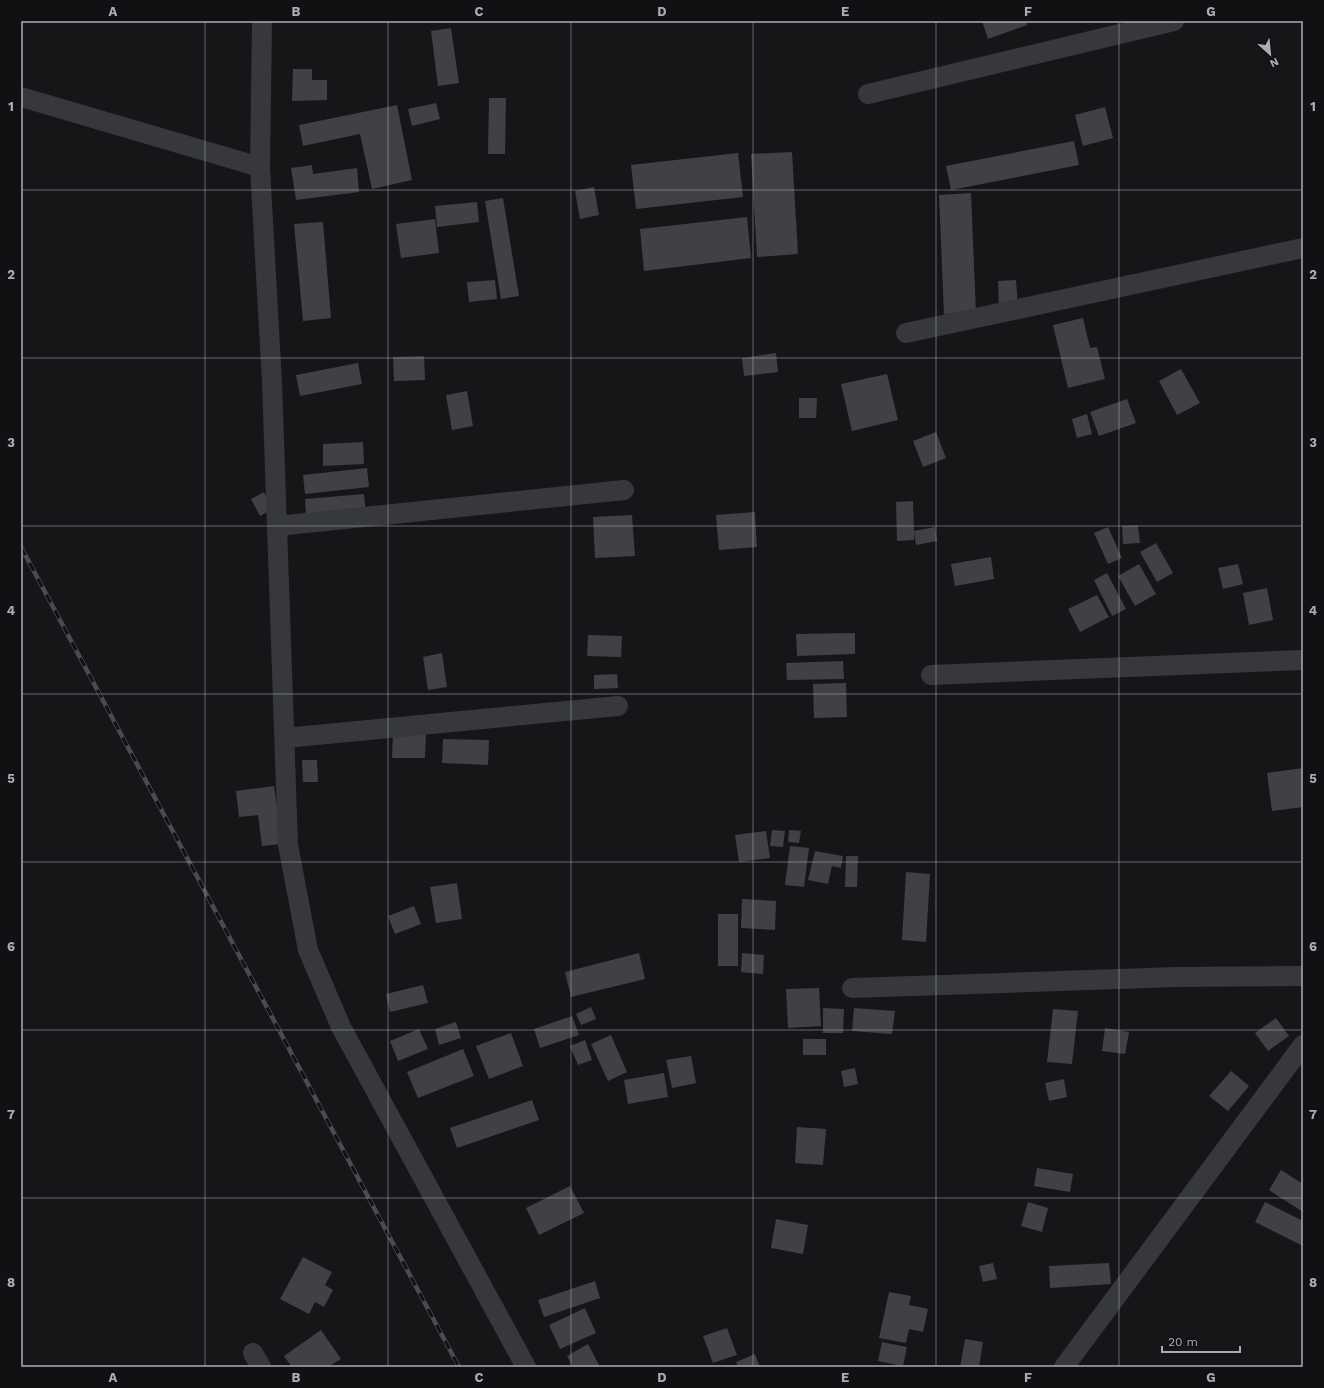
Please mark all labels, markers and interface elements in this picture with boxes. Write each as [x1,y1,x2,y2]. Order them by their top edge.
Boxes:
text: A [109,4,118,19]
text: B [292,4,301,19]
text: C [475,4,484,19]
text: D [657,4,667,19]
text: E [841,4,849,19]
text: F [1024,4,1032,19]
text: G [1206,4,1216,19]
north arrow [1250,34,1290,74]
text: N [1268,55,1281,70]
text: 1 [8,99,14,114]
text: 1 [1310,99,1316,114]
text: 2 [7,267,15,282]
text: 2 [1309,267,1317,282]
text: 3 [7,435,15,450]
text: 3 [1309,435,1317,450]
text: 4 [7,603,16,618]
text: 4 [1309,603,1318,618]
text: 5 [7,771,15,786]
text: 5 [1309,771,1317,786]
text: 6 [7,939,15,954]
text: 6 [1309,939,1317,954]
text: 7 [7,1107,15,1122]
text: 7 [1309,1107,1317,1122]
text: 8 [7,1275,15,1290]
text: 8 [1309,1275,1317,1290]
scale bar [1162,1328,1240,1354]
text: 20 m [1168,1335,1198,1349]
text: A [109,1370,118,1385]
text: B [292,1370,301,1385]
text: C [475,1370,484,1385]
text: D [657,1370,667,1385]
text: E [841,1370,849,1385]
text: F [1024,1370,1032,1385]
text: G [1206,1370,1216,1385]

